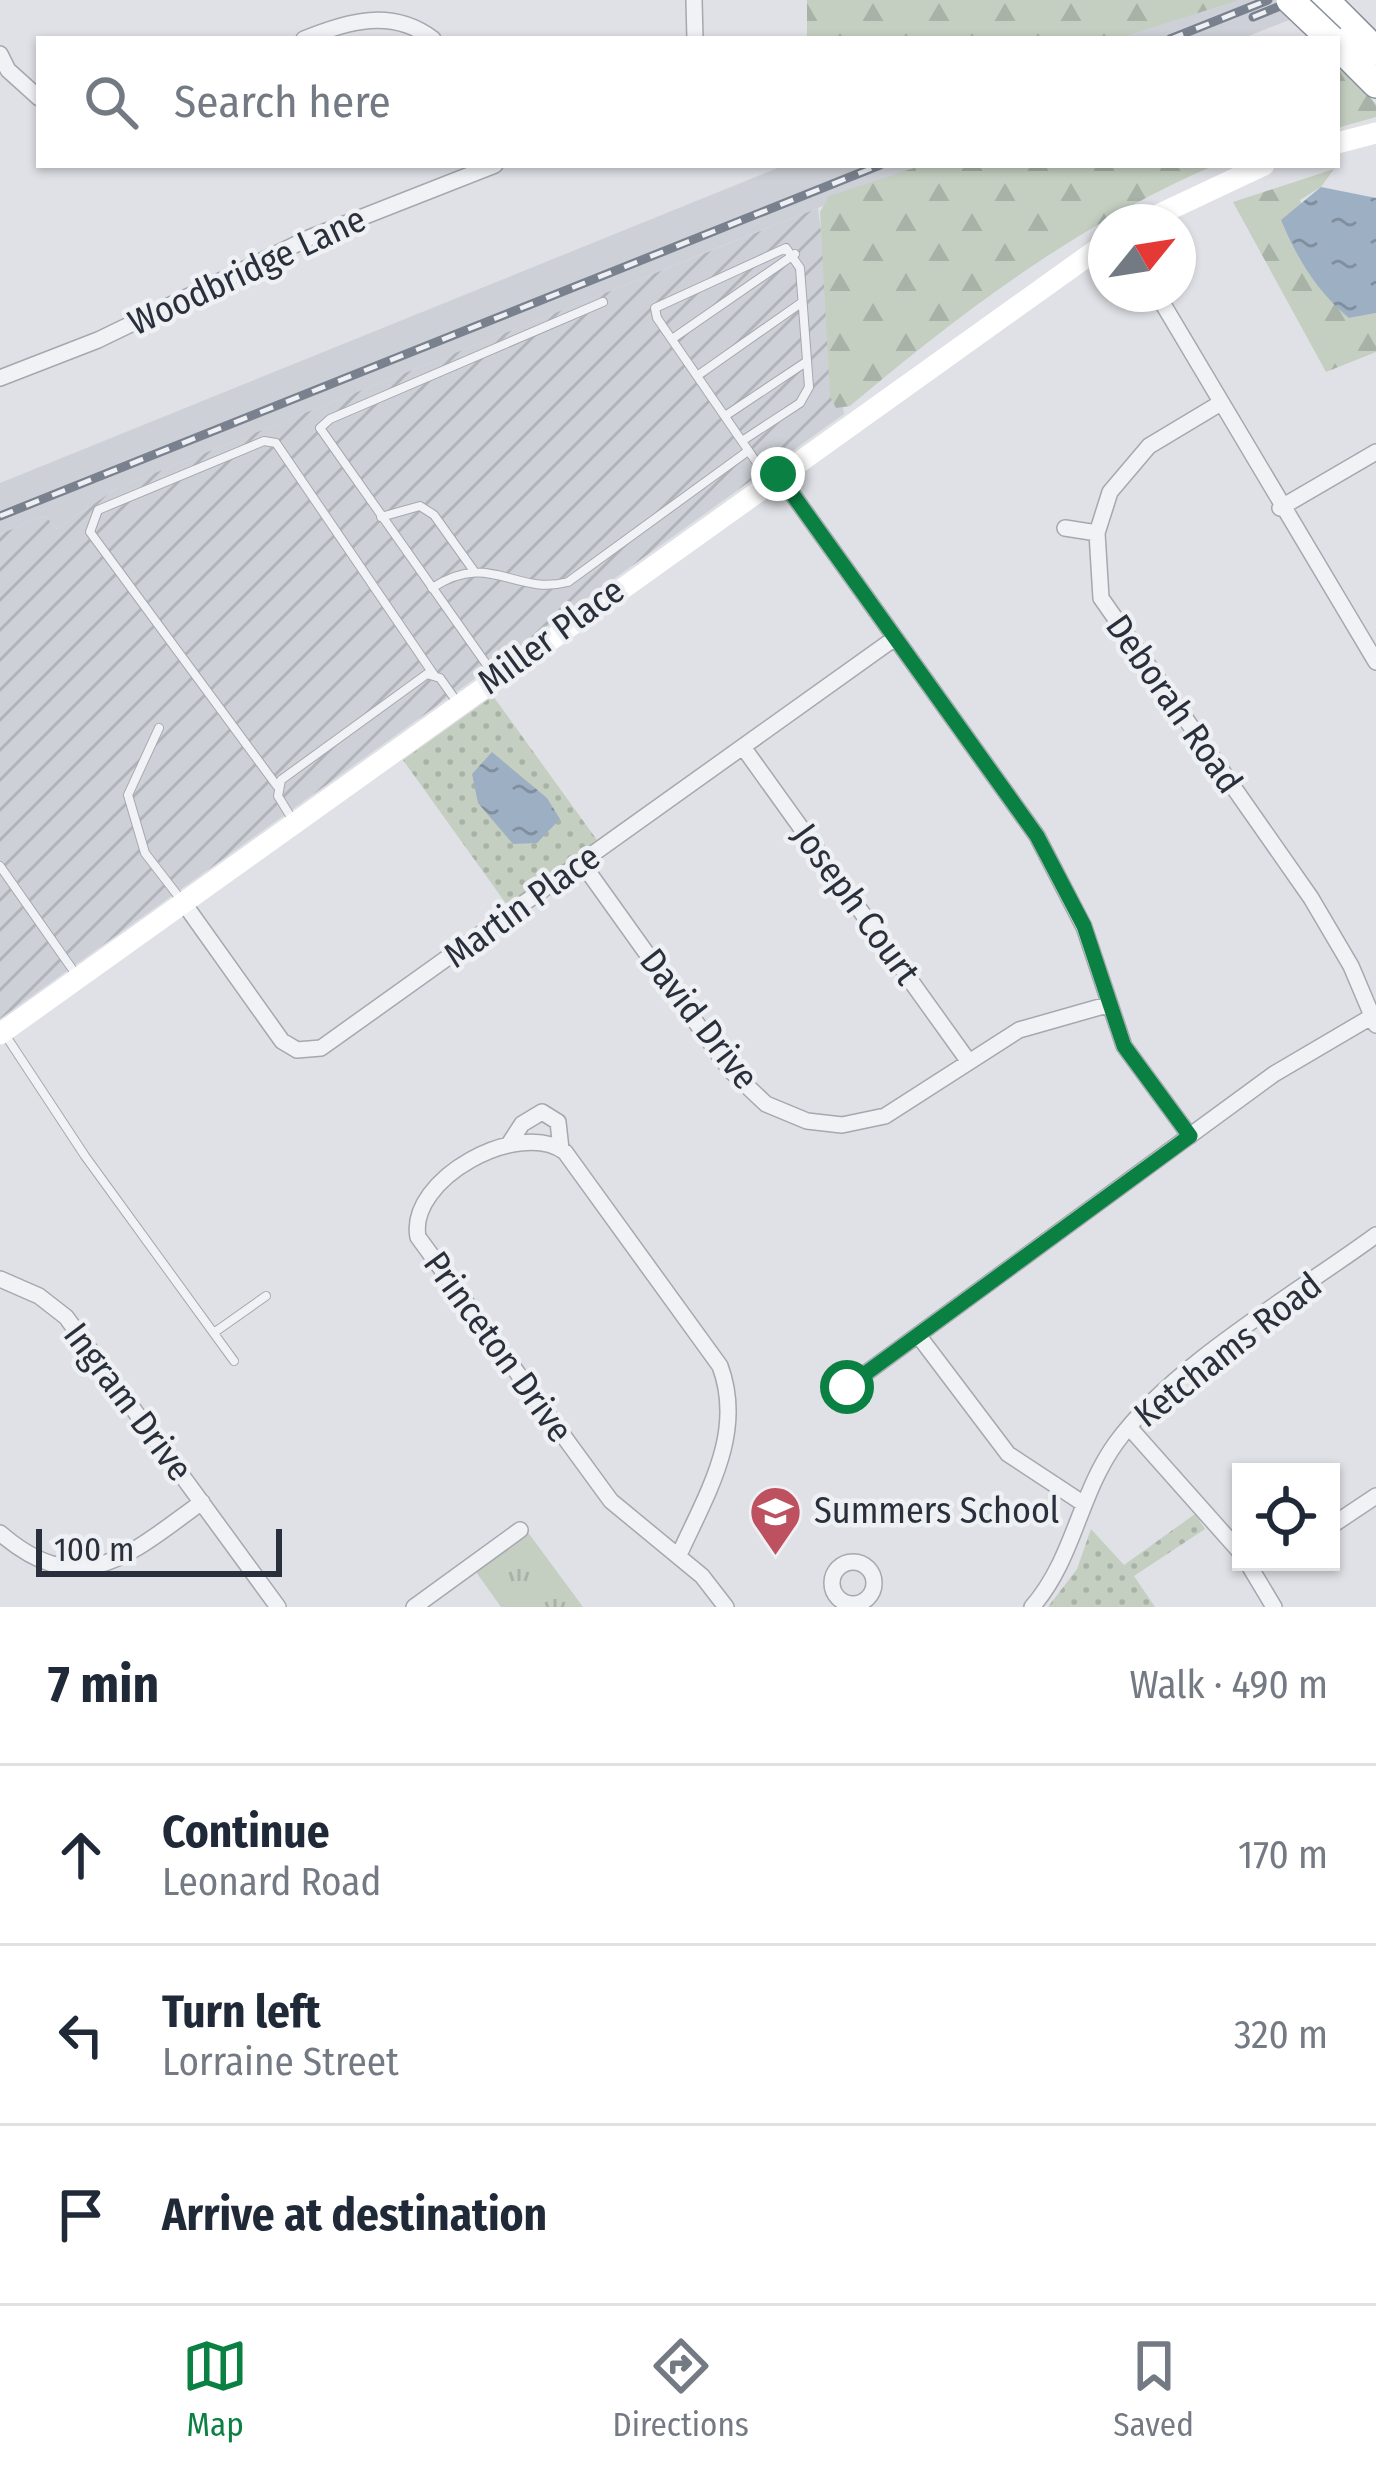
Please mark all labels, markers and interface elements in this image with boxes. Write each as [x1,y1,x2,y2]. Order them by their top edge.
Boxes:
search box [36,36,1340,168]
icon: search [78,69,144,135]
text: Search here [174,75,391,129]
street label: Woodbridge Lane [121,197,373,345]
north arrow [1088,204,1196,312]
route end [751,447,805,501]
street label: Miller Place [469,568,633,704]
street label: Deborah Road [1096,606,1252,802]
street label: Joseph Court [783,815,929,993]
street label: Martin Place [435,835,609,977]
street label: David Drive [630,940,768,1098]
street label: Princeton Drive [414,1243,582,1451]
street label: Ketchams Road [1126,1263,1330,1437]
street label: Ingram Drive [54,1314,202,1490]
route start [820,1360,874,1414]
map controls [1232,1463,1340,1571]
button: locate [1232,1463,1340,1571]
school or university icon: Summers School [747,1483,803,1557]
place label: Summers School [814,1489,1059,1533]
scale bar [36,1523,282,1576]
text: 100 m [54,1530,134,1570]
text: 7 min [48,1654,159,1716]
text: Walk · 490 m [1130,1662,1328,1708]
text: Continue [162,1805,330,1859]
icon: ahead [48,1822,114,1888]
text: 170 m [1238,1832,1328,1878]
text: Leonard Road [162,1859,381,1905]
text: Turn left [162,1985,321,2039]
icon: left [48,2002,114,2068]
text: 320 m [1234,2012,1328,2058]
text: Lorraine Street [162,2039,399,2085]
icon: arrive [48,2182,114,2248]
text: Arrive at destination [162,2188,547,2242]
tab: Map [182,2333,248,2445]
tab: Directions [612,2333,749,2445]
tab: Saved [1113,2333,1194,2445]

